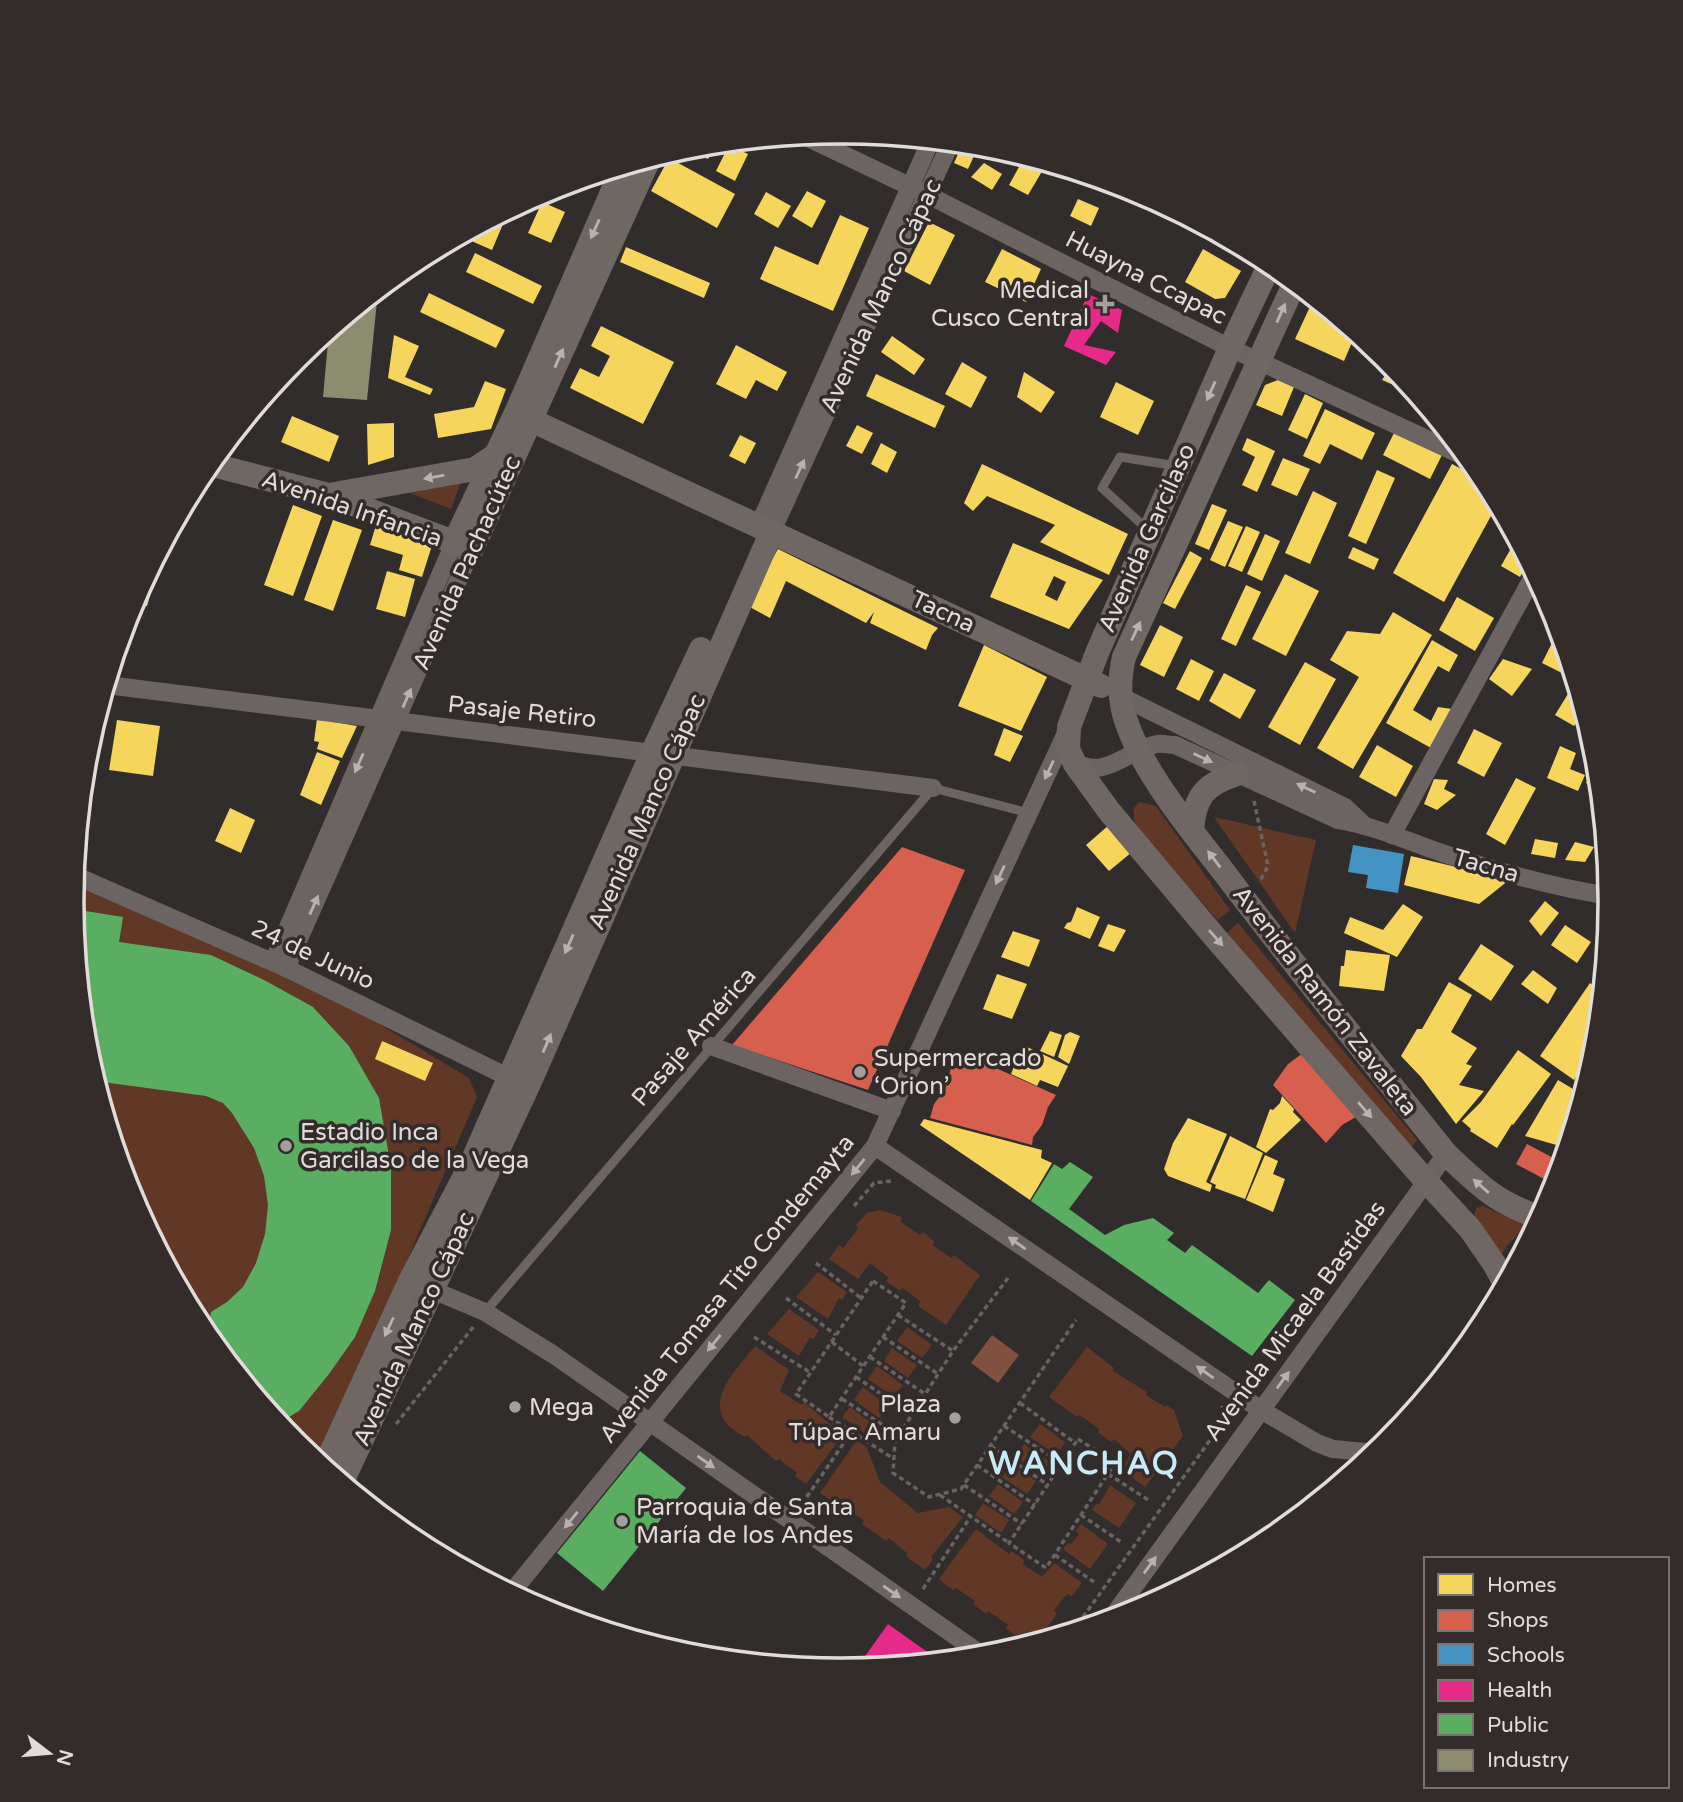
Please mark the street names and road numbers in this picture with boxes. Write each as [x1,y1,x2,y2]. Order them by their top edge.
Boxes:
street label: Avenida Manco Cápac [814,174,948,418]
street label: Huayna Ccapac [1061,225,1231,331]
street label: Avenida Garcilaso [1092,439,1202,637]
street label: Avenida Pachacútec [407,451,527,675]
street label: Avenida Infancia [258,465,446,553]
street label: Tacna [906,585,980,639]
street label: Pasaje Retiro [446,690,598,734]
street label: Avenida Manco Cápac [582,690,712,934]
street label: Tacna [1450,843,1522,889]
street label: Avenida Ramón Zavaleta [1226,880,1424,1122]
street label: 24 de Junio [247,914,379,996]
street label: Pasaje América [626,962,762,1112]
street label: Avenida Tomasa Tito Condemayta [593,1129,861,1449]
street label: Avenida Micaela Bastidas [1198,1195,1392,1447]
street label: Avenida Manco Cápac [347,1207,481,1451]

